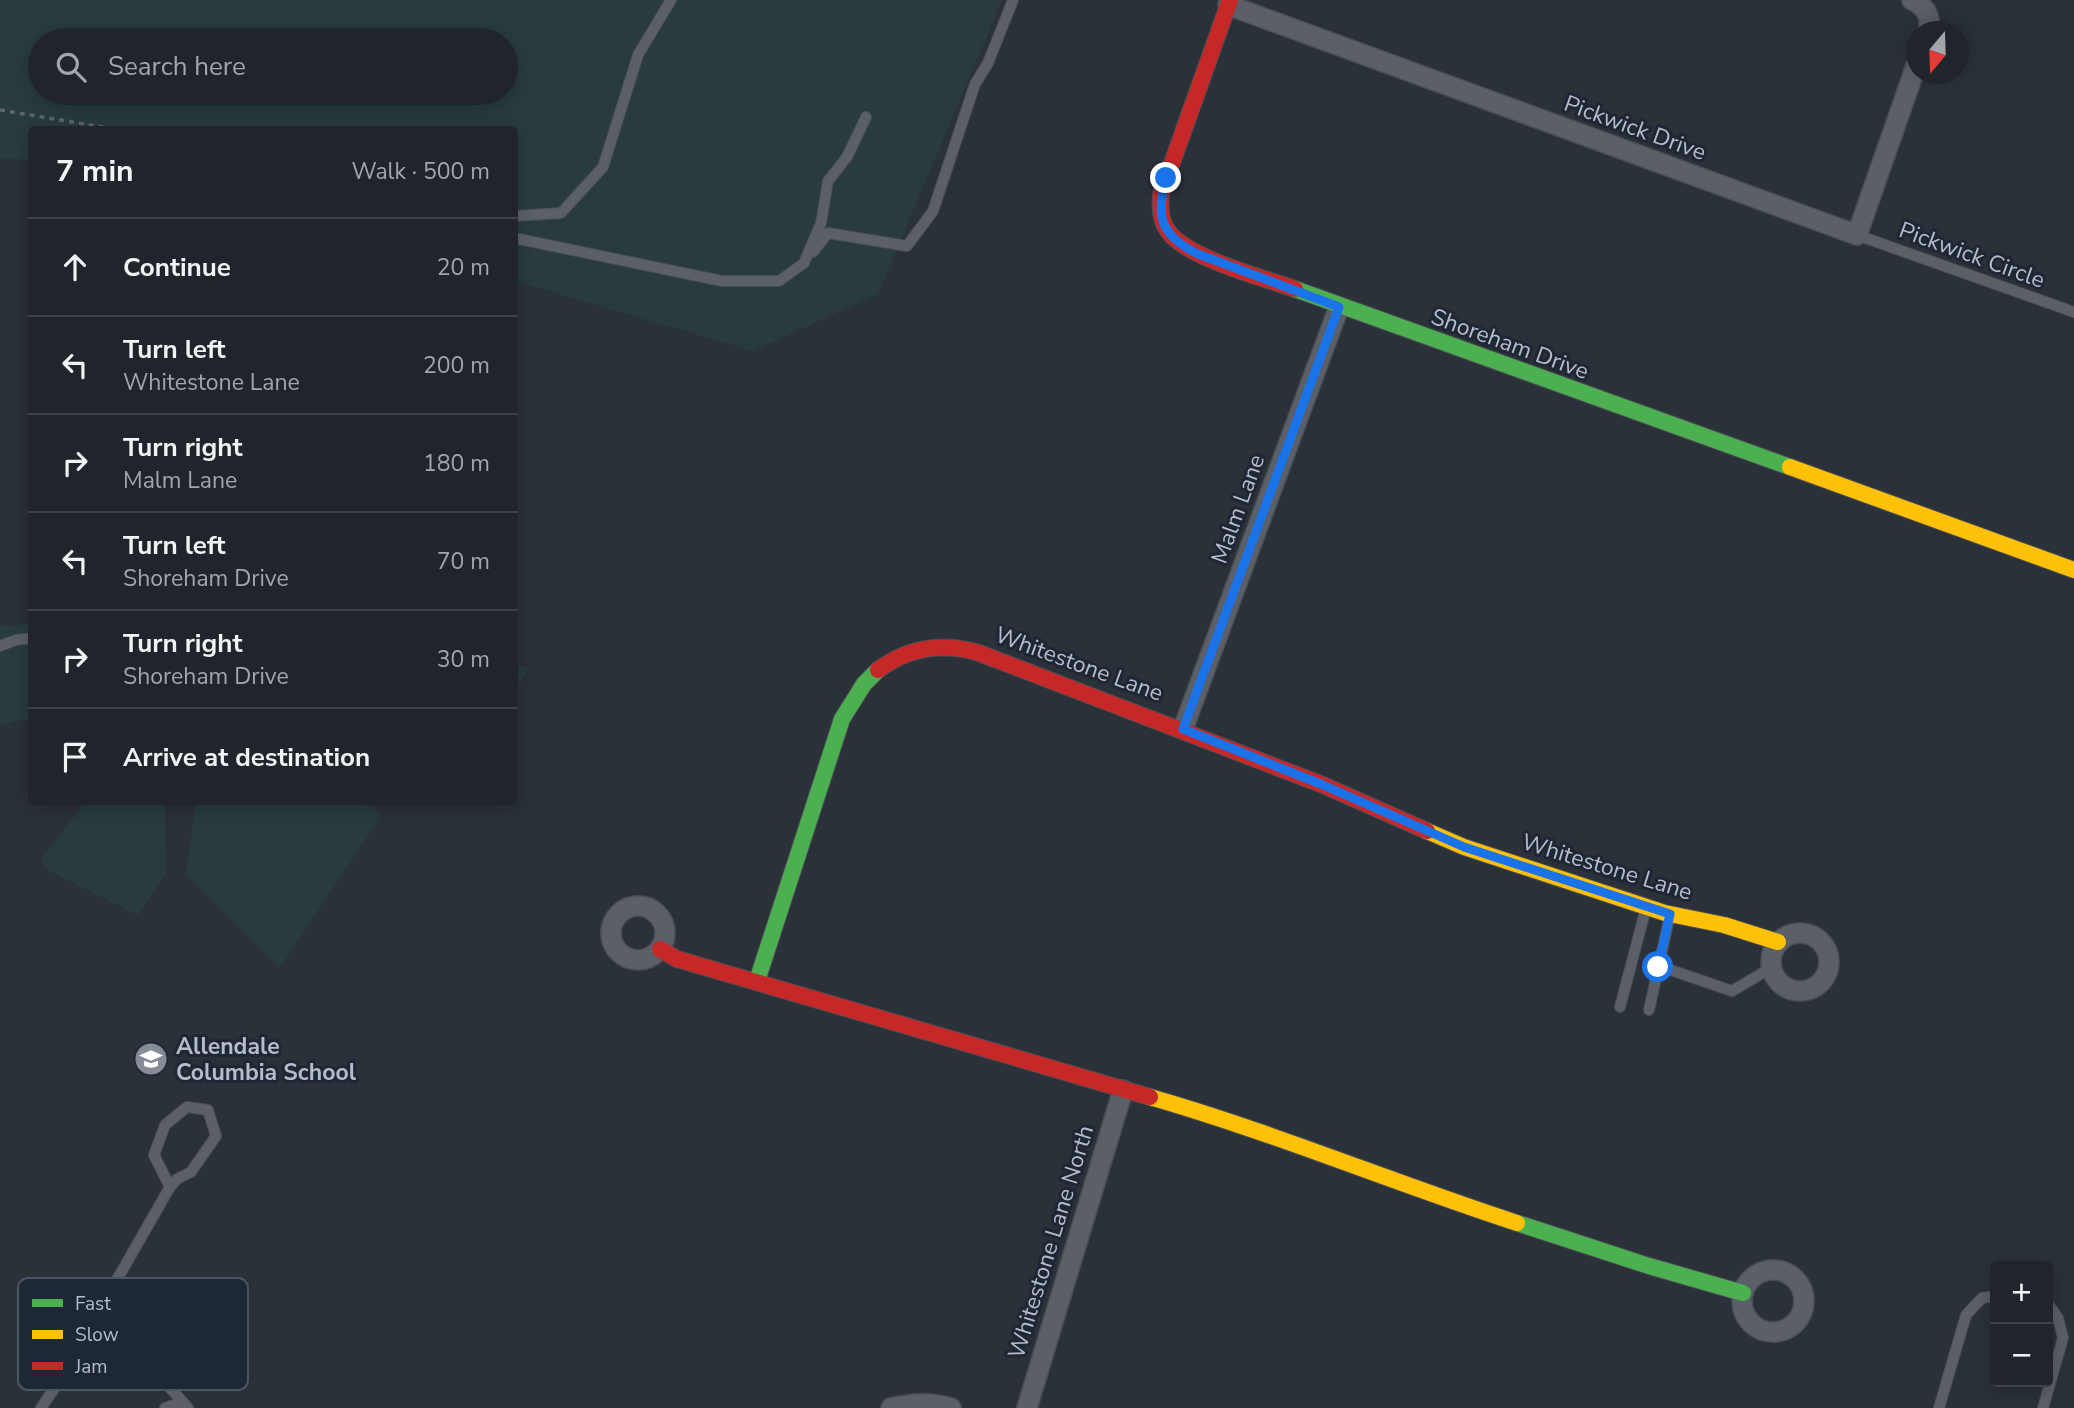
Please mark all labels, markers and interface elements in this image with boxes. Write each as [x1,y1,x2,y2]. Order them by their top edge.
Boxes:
north arrow [1906,21,1969,84]
search box [28,28,518,105]
icon: search [52,48,90,86]
text: Search here [108,49,246,84]
street label: Pickwick Drive [1560,88,1710,168]
text: 7 min [56,151,134,192]
text: Walk · 500 m [351,156,490,187]
route end [1150,162,1181,193]
street label: Pickwick Circle [1895,214,2049,296]
icon: ahead [56,248,94,286]
text: Continue [123,250,231,285]
text: 20 m [437,252,490,283]
street label: Shoreham Drive [1427,301,1593,387]
text: Turn left [123,332,226,367]
icon: left [56,346,94,384]
text: 200 m [423,350,490,381]
text: Whitestone Lane [123,367,300,398]
text: Turn right [123,430,242,465]
icon: right [56,444,94,482]
text: 180 m [423,448,490,479]
street label: Malm Lane [1204,450,1272,568]
text: Malm Lane [123,465,237,496]
text: Turn left [123,528,226,563]
icon: left [56,542,94,580]
text: 70 m [437,546,490,577]
text: Shoreham Drive [123,563,289,594]
street label: Whitestone Lane [991,619,1167,709]
text: Turn right [123,626,242,661]
icon: right [56,640,94,678]
text: 30 m [437,644,490,675]
text: Shoreham Drive [123,661,289,692]
icon: arrive [56,738,94,776]
text: Arrive at destination [123,740,370,775]
street label: Whitestone Lane [1518,826,1696,908]
route start [1642,951,1673,982]
place label: Allendale Columbia School [176,1031,357,1088]
school or university icon: Allendale Columbia School [132,1040,170,1078]
street label: Whitestone Lane North [1001,1122,1101,1362]
map controls [1990,1261,2053,1387]
button: + [1990,1261,2053,1324]
legend [18,1278,248,1390]
text: Fast [75,1291,111,1317]
text: Slow [75,1322,119,1348]
button: − [1990,1324,2053,1387]
text: Jam [74,1354,108,1380]

